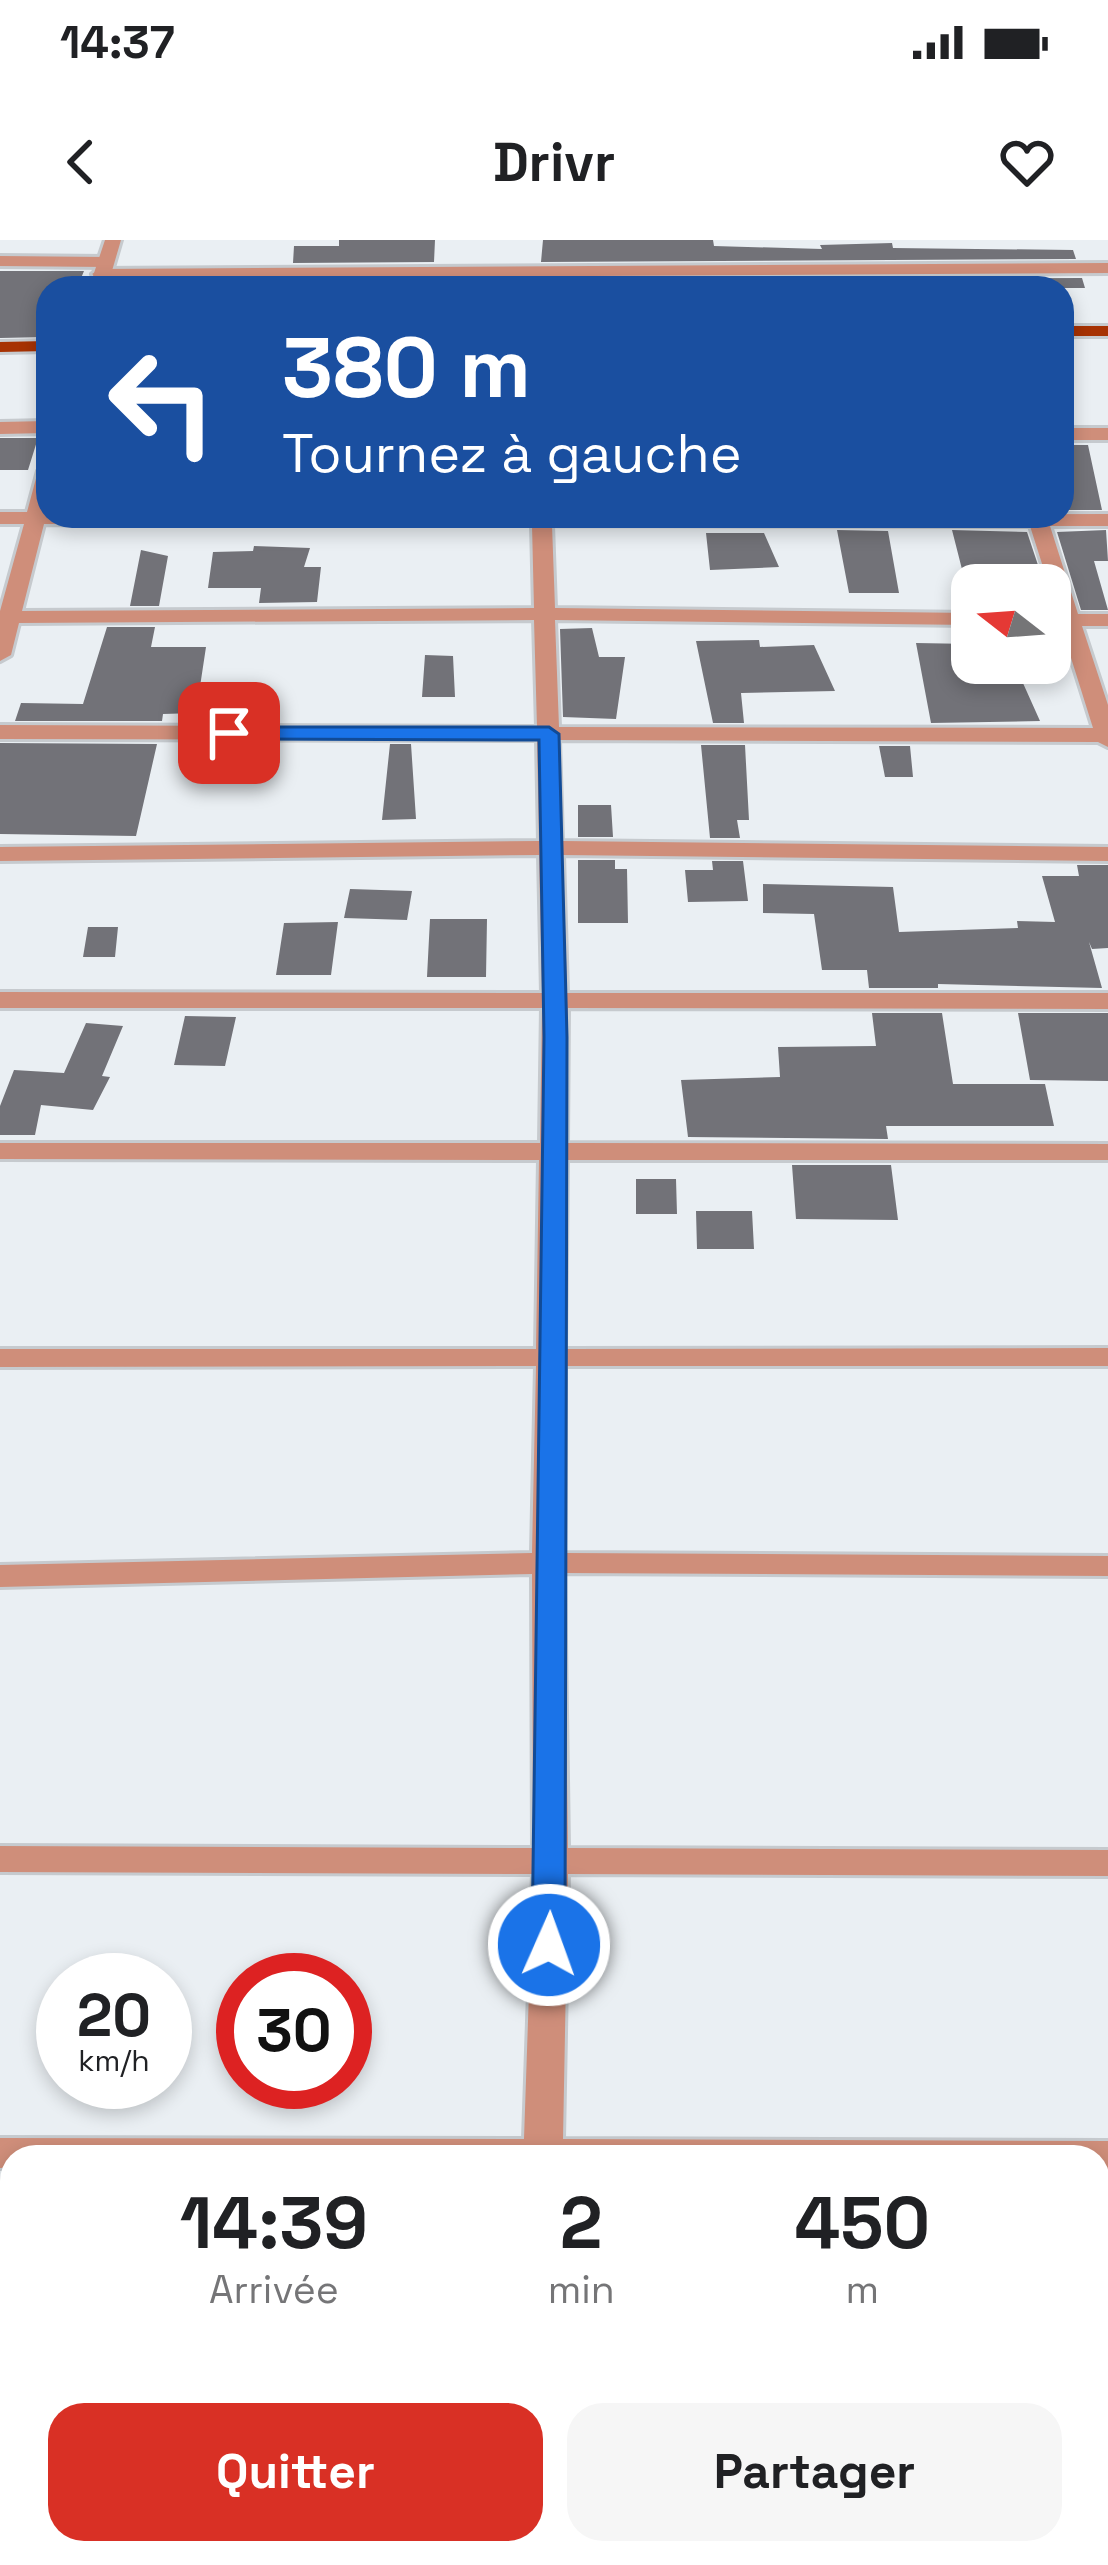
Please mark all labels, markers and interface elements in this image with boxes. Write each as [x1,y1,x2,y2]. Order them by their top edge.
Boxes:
text: 14:37 [60,14,175,71]
text: Drivr [493,128,615,197]
icon: back [48,129,114,195]
icon: heart [994,129,1060,195]
text: 380 m [282,314,531,422]
icon: left [84,324,240,480]
text: Tournez à gauche [282,419,742,488]
north arrow [951,564,1071,684]
map controls [951,564,1071,684]
pin [178,682,280,784]
icon: arrive [196,700,262,766]
position arrow [486,1882,612,2008]
speed limit sign: 30 [216,1953,372,2109]
text: 20 [77,1977,151,2054]
text: km/h [78,2041,150,2080]
text: 14:39 [180,2177,368,2269]
text: 2 [560,2177,603,2269]
text: 450 [795,2177,930,2269]
text: Arrivée [209,2265,339,2314]
text: min [548,2265,615,2314]
text: m [846,2265,879,2314]
button: Quitter [48,2403,543,2541]
button: Partager [567,2403,1062,2541]

